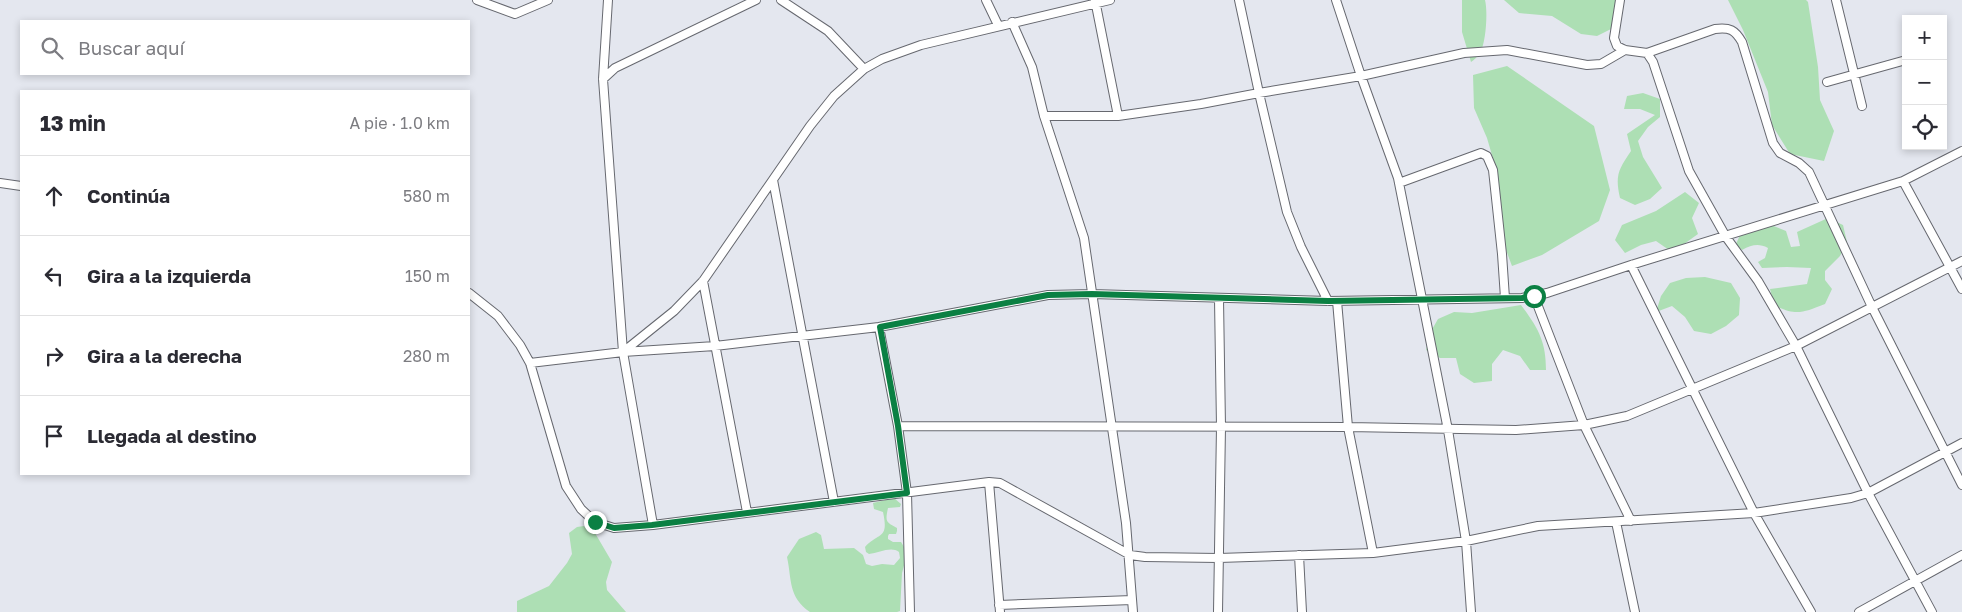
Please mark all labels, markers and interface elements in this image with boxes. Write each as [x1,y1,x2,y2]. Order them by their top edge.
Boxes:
map controls [1902,15,1947,150]
button: + [1902,15,1947,60]
search box [20,20,470,75]
icon: search [38,34,66,62]
text: Buscar aquí [78,36,185,59]
button: − [1902,60,1947,105]
button: locate [1902,105,1947,150]
text: 13 min [40,110,106,136]
text: A pie · 1.0 km [349,113,450,133]
icon: ahead [40,182,68,210]
text: Continúa [87,184,170,207]
text: 580 m [403,186,450,206]
icon: left [40,262,68,290]
text: Gira a la izquierda [87,264,251,287]
text: 150 m [405,266,450,286]
route start [1523,285,1546,308]
icon: right [40,342,68,370]
text: Gira a la derecha [87,344,242,367]
text: 280 m [403,346,450,366]
icon: arrive [40,422,68,450]
text: Llegada al destino [87,424,257,447]
route end [584,511,607,534]

